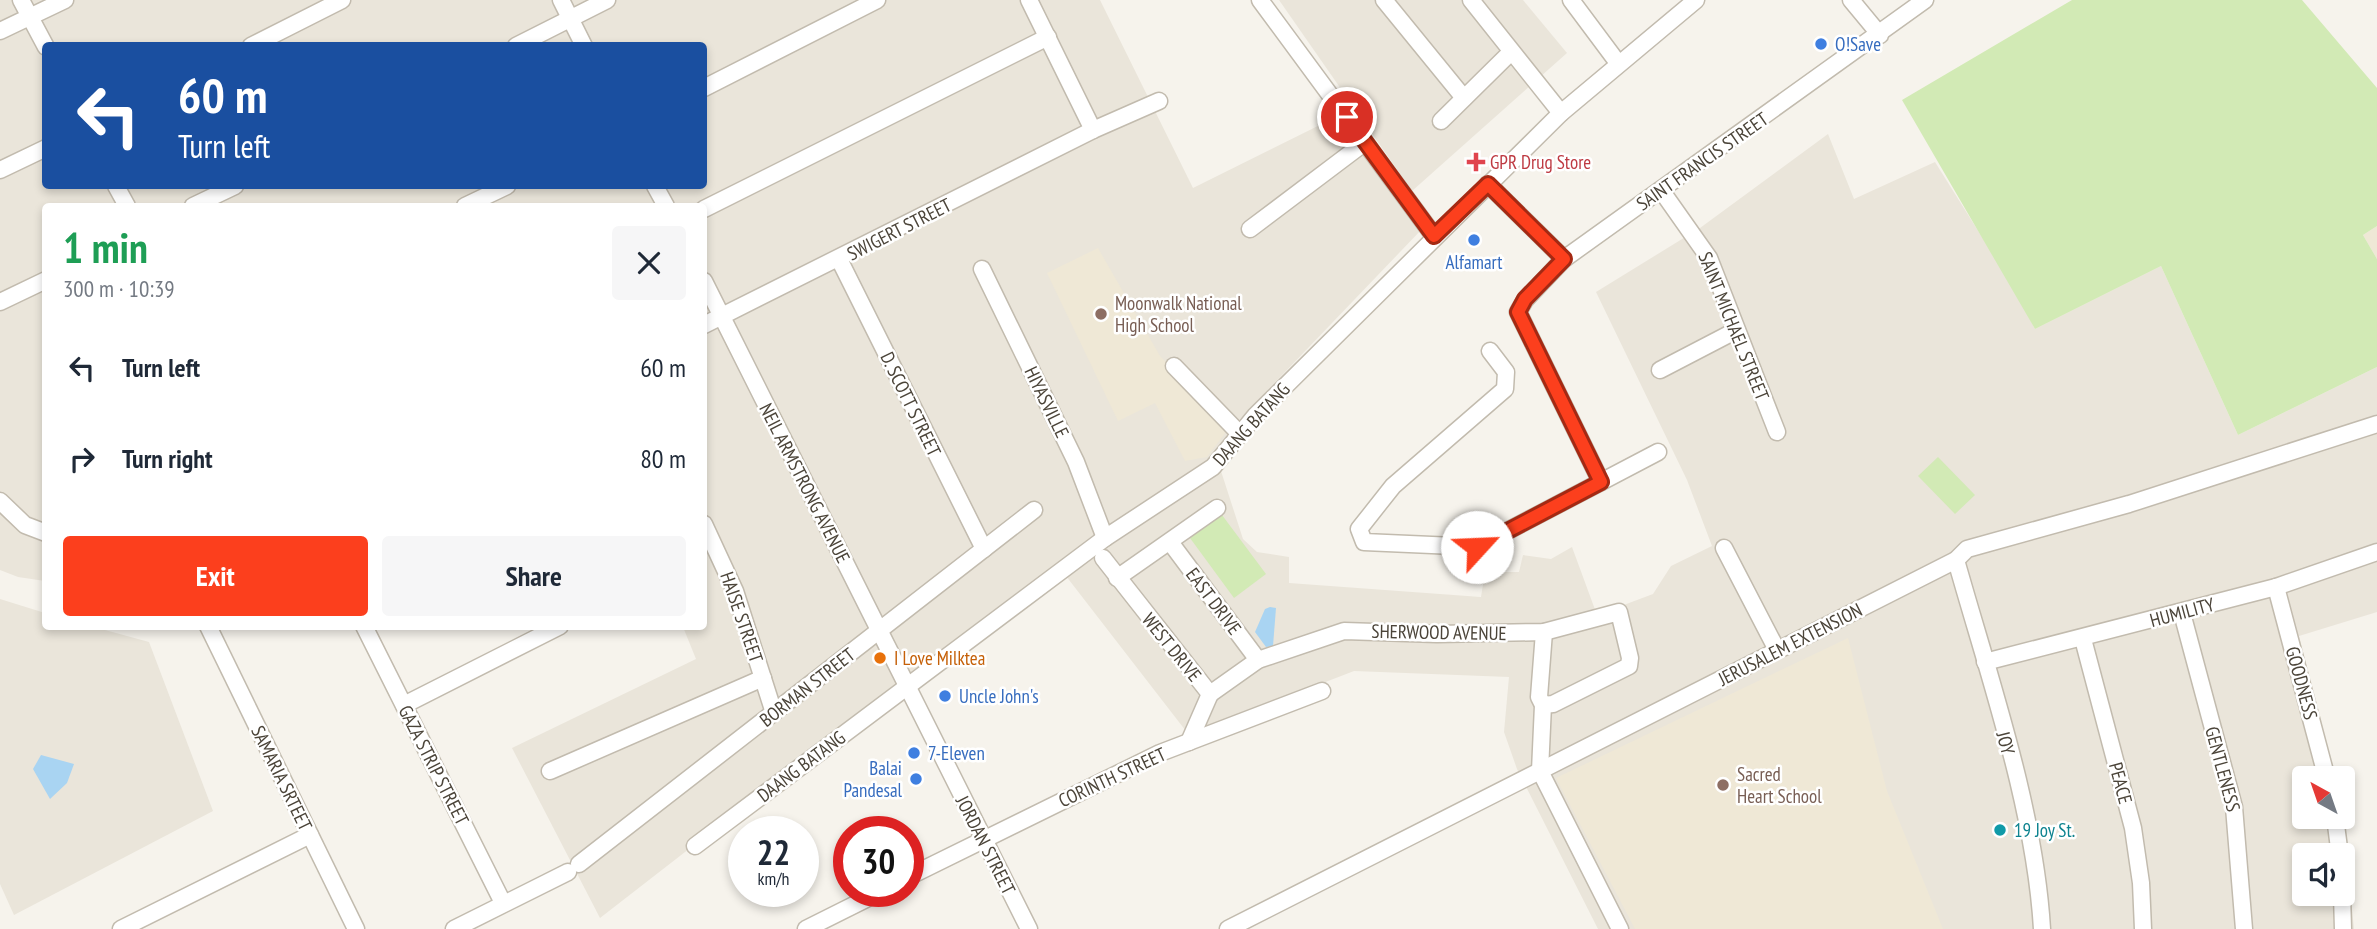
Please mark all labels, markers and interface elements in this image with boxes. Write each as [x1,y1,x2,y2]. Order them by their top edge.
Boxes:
place label: O!Save [1835,32,1881,56]
marker: O!Save [1813,36,1829,52]
text: 60 m [178,63,267,127]
icon: left [63,70,154,161]
pin [1317,87,1377,147]
icon: arrive [1328,98,1366,136]
street label: SAINT FRANCIS STREET [1632,106,1773,215]
text: Turn left [178,125,270,167]
place label: GPR Drug Store [1490,150,1591,174]
marker: GPR Drug Store [1468,154,1484,170]
street label: SWIGERT STREET [843,192,955,265]
text: 1 min [63,220,148,275]
button: close [612,226,686,300]
marker: Alfamart [1466,232,1482,248]
street label: SAINT MICHAEL STREET [1693,248,1775,404]
place label: Alfamart [1446,250,1503,274]
text: 300 m · 10:39 [63,274,175,303]
place label: Moonwalk National High School [1115,291,1242,337]
marker: Moonwalk National High School [1093,306,1109,322]
street label: D. SCOTT STREET [875,348,947,461]
icon: left [63,349,101,387]
text: Turn left [122,351,200,384]
text: 60 m [640,351,686,384]
street label: HIYASVILLE [1019,362,1075,442]
street label: DAANG BATANG [1207,377,1295,471]
street label: NEIL ARMSTRONG AVENUE [754,399,856,567]
icon: right [63,440,101,478]
text: Turn right [122,442,213,475]
text: 80 m [640,442,686,475]
position arrow [1440,510,1514,584]
button: Exit [63,536,368,616]
button: Share [382,536,686,616]
street label: EAST DRIVE [1181,563,1247,639]
street label: HAISE STREET [715,568,769,666]
street label: HUMILITY [2147,592,2217,632]
street label: JERUSALEM EXTENSION [1713,597,1866,691]
street label: WEST DRIVE [1137,608,1207,686]
street label: SHERWOOD AVENUE [1371,619,1507,645]
street label: BORMAN STREET [755,642,860,732]
street label: GOODNESS [2281,644,2323,722]
place label: I Love Milktea [894,646,985,670]
marker: I Love Milktea [872,650,888,666]
place label: Uncle John's [959,684,1039,708]
marker: Uncle John's [937,688,953,704]
street label: GAZA STRIP STREET [394,701,475,829]
street label: SAMARIA SRTEET [246,722,318,835]
street label: GENTLENESS [2200,724,2246,814]
street label: DAANG BATANG [752,725,850,807]
street label: JOY [1991,728,2021,758]
place label: 7-Eleven [928,741,985,765]
street label: CORINTH STREET [1054,741,1170,812]
marker: 7-Eleven [906,745,922,761]
place label: Balai Pandesal [843,756,903,802]
street label: PEACE [2104,760,2138,806]
place label: Sacred Heart School [1737,762,1822,808]
north arrow [2292,766,2356,830]
map controls [2292,766,2355,906]
marker: Balai Pandesal [908,771,924,787]
marker: Sacred Heart School [1715,777,1731,793]
street label: JORDAN STREET [950,791,1021,899]
speed limit sign: 30 [833,816,924,907]
place label: 19 Joy St. [2014,818,2075,842]
marker: 19 Joy St. [1992,822,2008,838]
text: 22 [757,829,790,875]
button: sound [2292,843,2355,906]
text: km/h [758,867,789,890]

